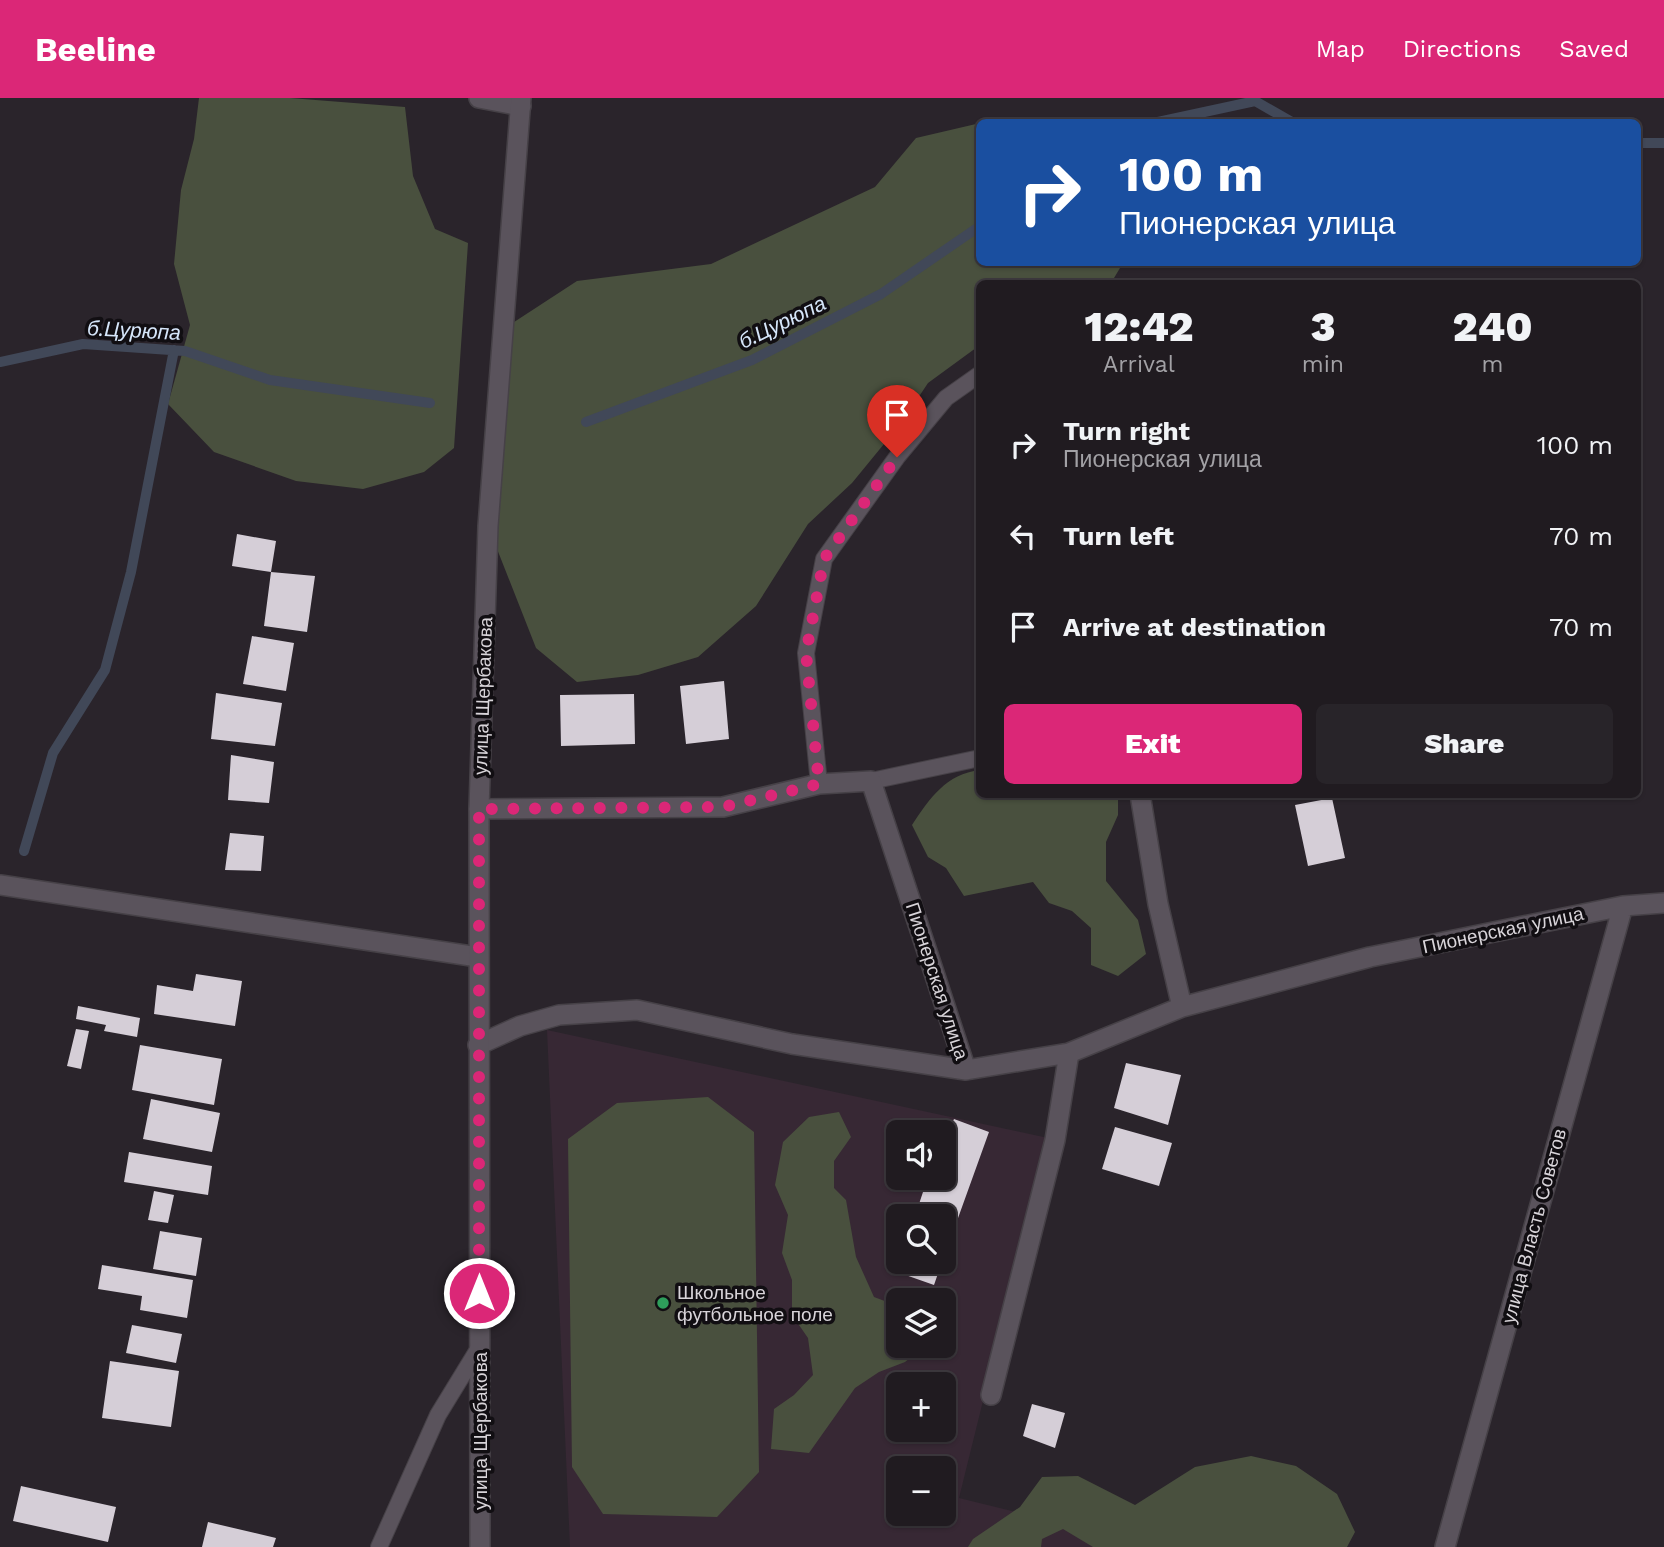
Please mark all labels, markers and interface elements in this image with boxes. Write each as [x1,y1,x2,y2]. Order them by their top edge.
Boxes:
text: Beeline [35,30,156,69]
text: Map [1316,35,1365,63]
text: Directions [1403,35,1521,63]
text: Saved [1559,35,1629,63]
text: 100 m [1119,145,1263,203]
icon: right [1004,147,1095,238]
text: Пионерская улица [1119,204,1396,242]
water label: б.Цурюпа [734,290,830,354]
text: 12:42 [1084,302,1193,351]
text: 3 [1310,302,1336,351]
text: 240 [1453,302,1533,351]
water label: б.Цурюпа [87,315,181,345]
text: Arrival [1103,351,1175,378]
text: min [1302,351,1344,378]
text: m [1482,351,1504,378]
pin [867,385,927,457]
icon: arrive [878,396,916,434]
text: Turn right [1063,416,1190,446]
icon: right [1004,426,1042,464]
text: 100 m [1537,430,1613,460]
text: Пионерская улица [1063,446,1262,473]
icon: left [1004,517,1042,555]
text: Turn left [1063,521,1174,551]
text: 70 m [1549,521,1613,551]
icon: arrive [1004,608,1042,646]
text: Arrive at destination [1063,612,1326,642]
text: 70 m [1549,612,1613,642]
street label: улица Щербакова [469,616,497,775]
button: Exit [1004,704,1302,784]
button: Share [1316,704,1613,784]
street label: Пионерская улица [901,899,973,1063]
street label: Пионерская улица [1420,902,1586,958]
map controls [886,1120,956,1526]
button: sound [886,1120,956,1190]
street label: улица Власть Советов [1497,1126,1571,1326]
button: search [886,1204,956,1274]
position arrow [442,1256,516,1330]
place label: Школьное футбольное поле [677,1281,833,1326]
button: layers [886,1288,956,1358]
marker: Школьное футбольное поле [655,1295,671,1311]
street label: улица Щербакова [469,1351,492,1510]
button: + [886,1372,956,1442]
button: − [886,1456,956,1526]

